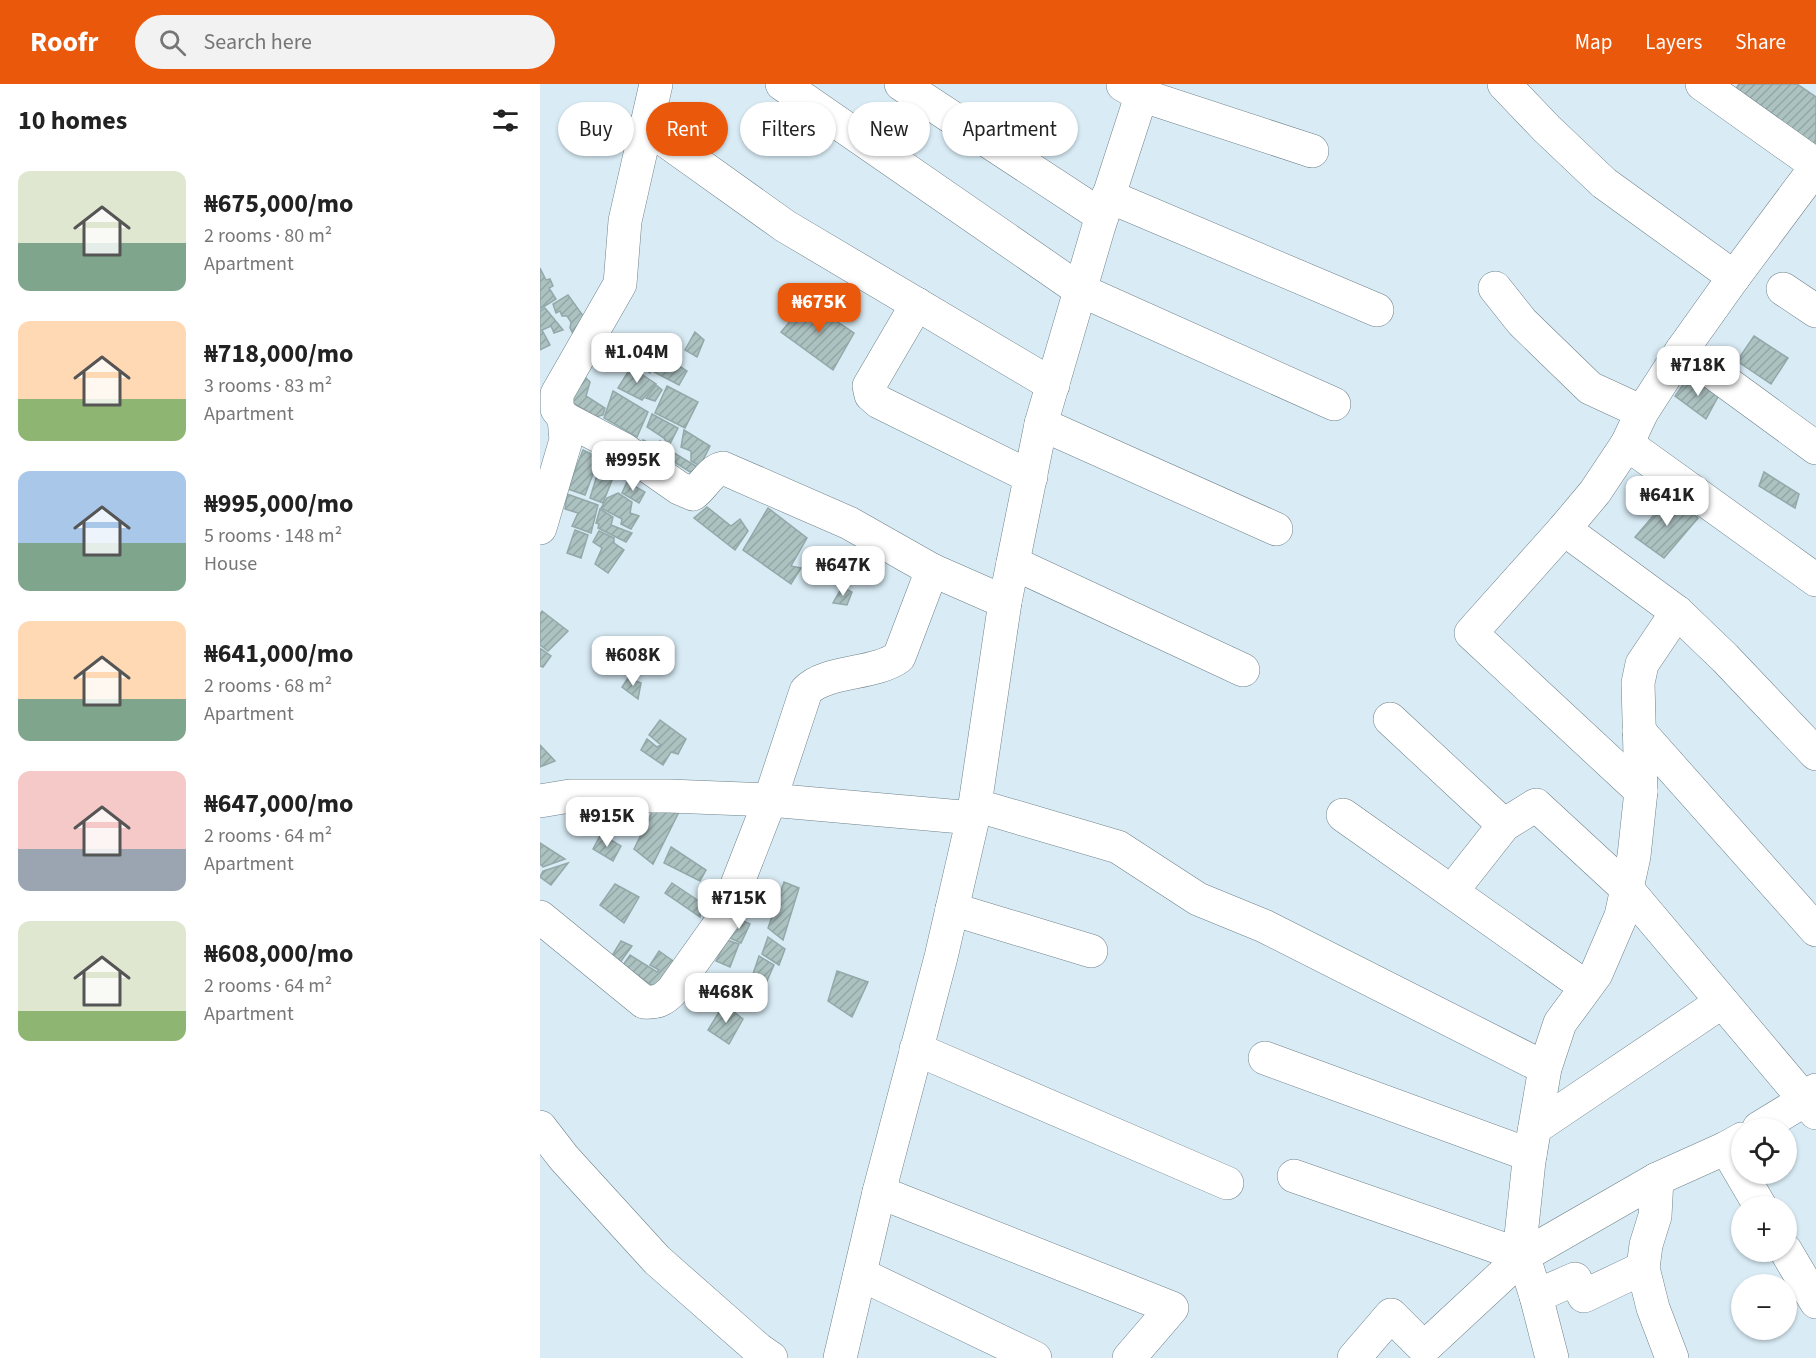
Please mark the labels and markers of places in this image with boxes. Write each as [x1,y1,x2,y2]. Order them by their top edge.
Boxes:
pin: ₦675K [777,283,861,334]
pin: ₦1.04M [588,333,686,384]
pin: ₦718K [1656,346,1740,397]
pin: ₦995K [591,441,675,492]
pin: ₦641K [1625,476,1709,527]
pin: ₦647K [801,546,885,597]
pin: ₦608K [591,636,675,687]
pin: ₦915K [565,797,649,848]
pin: ₦715K [697,879,781,930]
pin: ₦468K [684,973,768,1024]

